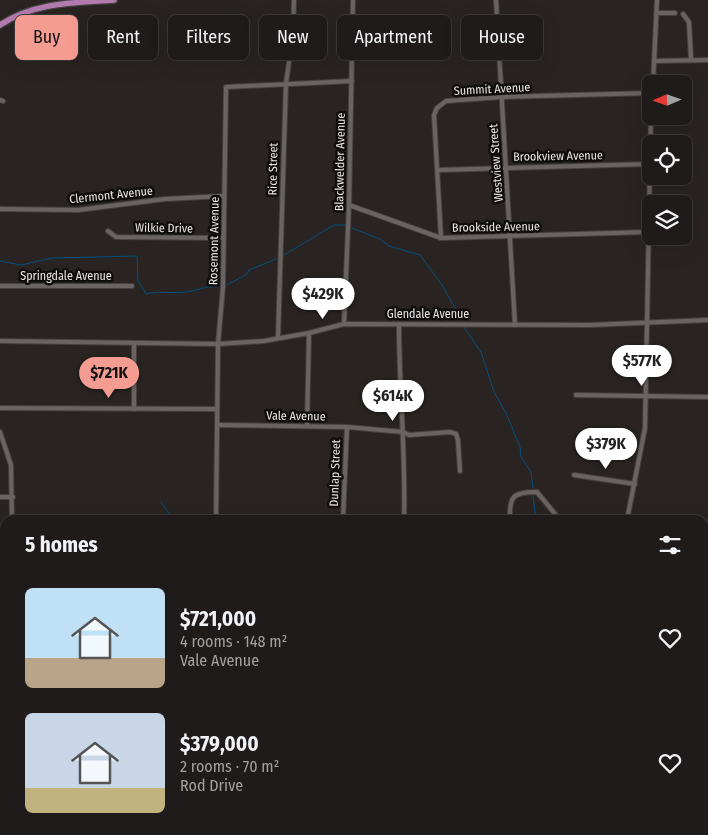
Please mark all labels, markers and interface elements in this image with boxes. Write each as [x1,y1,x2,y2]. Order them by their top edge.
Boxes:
chip: Buy [15,15,78,60]
chip: Rent [88,15,158,60]
chip: Filters [168,15,249,60]
chip: New [259,15,327,60]
chip: Apartment [337,15,451,60]
chip: House [461,15,543,60]
north arrow [642,75,692,125]
map controls [642,75,692,245]
street label: Summit Avenue [453,80,531,98]
street label: Blackwelder Avenue [332,113,348,211]
street label: Westview Street [486,123,506,203]
button: locate [642,135,692,185]
street label: Rice Street [266,142,280,195]
street label: Brookview Avenue [513,148,603,164]
street label: Clermont Avenue [69,184,154,206]
button: layers [642,195,692,245]
street label: Rosemont Avenue [206,197,222,285]
street label: Brookside Avenue [452,219,540,235]
street label: Wilkie Drive [135,220,193,236]
street label: Springdale Avenue [20,269,112,283]
pin: $429K [288,278,358,320]
text: $429K [303,284,343,303]
street label: Glendale Avenue [387,307,469,321]
pin: $577K [607,344,677,387]
text: $577K [623,351,661,370]
pin: $721K [74,356,144,399]
text: $721K [90,363,128,382]
pin: $614K [358,380,428,422]
text: $614K [373,386,413,405]
street label: Vale Avenue [266,408,326,424]
pin: $379K [571,428,641,470]
text: $379K [586,434,626,453]
street label: Dunlap Street [327,439,343,507]
icon: filters [656,531,684,559]
text: 5 homes [25,532,98,558]
text: $721,000 [180,606,256,632]
icon: home [65,608,125,668]
icon: heart [656,624,684,652]
text: 4 rooms · 148 m² [180,632,287,651]
text: Vale Avenue [180,651,259,670]
text: $379,000 [180,731,259,757]
icon: home [65,733,125,793]
icon: heart [656,749,684,777]
text: 2 rooms · 70 m² [180,757,279,776]
text: Rod Drive [180,776,243,795]

